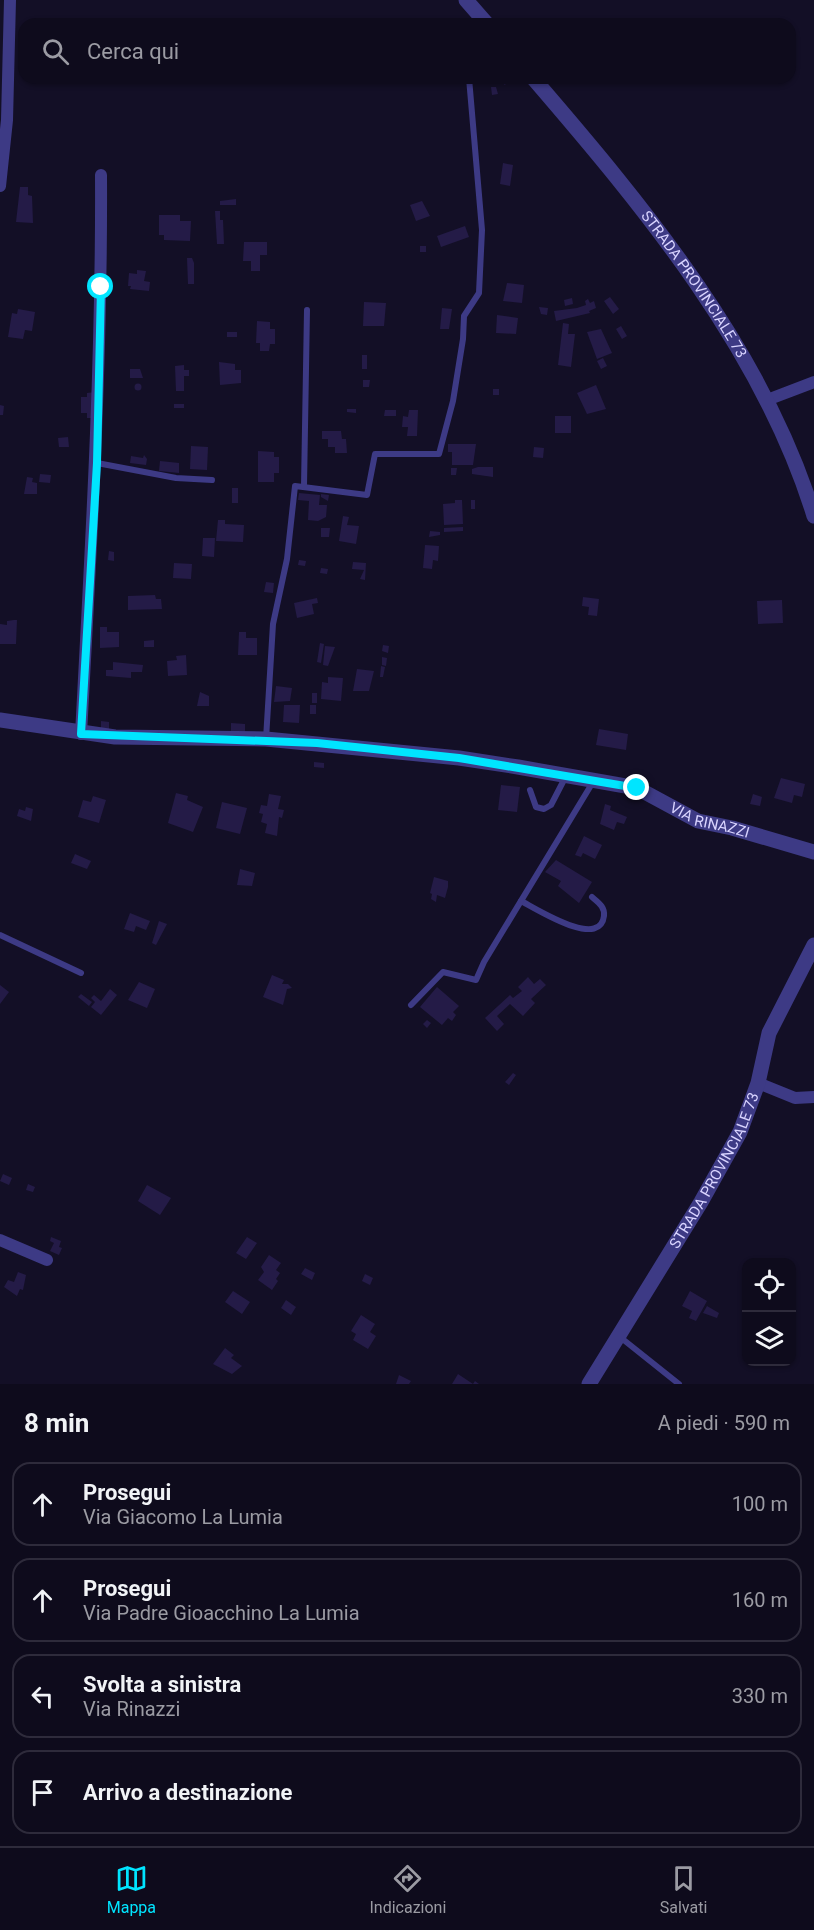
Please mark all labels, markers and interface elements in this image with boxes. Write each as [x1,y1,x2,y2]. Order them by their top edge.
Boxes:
search box [18,18,796,84]
icon: search [39,35,72,68]
text: Cerca qui [87,39,179,64]
street label: STRADA PROVINCIALE 73 [637,207,751,361]
route start [87,273,113,299]
route end [623,774,649,800]
street label: VIA RINAZZI [667,798,752,842]
street label: STRADA PROVINCIALE 73 [666,1090,763,1252]
map controls [742,1258,796,1366]
button: locate [742,1258,796,1312]
button: layers [742,1312,796,1366]
text: 8 min [24,1408,89,1438]
text: A piedi · 590 m [658,1411,790,1435]
text: Prosegui [83,1480,171,1505]
icon: ahead [26,1488,59,1521]
text: 100 m [732,1492,788,1516]
text: Via Giacomo La Lumia [83,1505,283,1529]
text: Prosegui [83,1576,171,1601]
icon: ahead [26,1584,59,1617]
text: 160 m [732,1588,788,1612]
text: Via Padre Gioacchino La Lumia [83,1601,360,1625]
text: Svolta a sinistra [83,1672,241,1697]
icon: left [26,1680,59,1713]
text: 330 m [732,1684,788,1708]
text: Via Rinazzi [83,1697,180,1721]
icon: arrive [26,1776,59,1809]
text: Arrivo a destinazione [83,1780,292,1805]
tab: Mappa [107,1862,156,1917]
tab: Indicazioni [369,1862,446,1917]
tab: Salvati [660,1862,707,1917]

